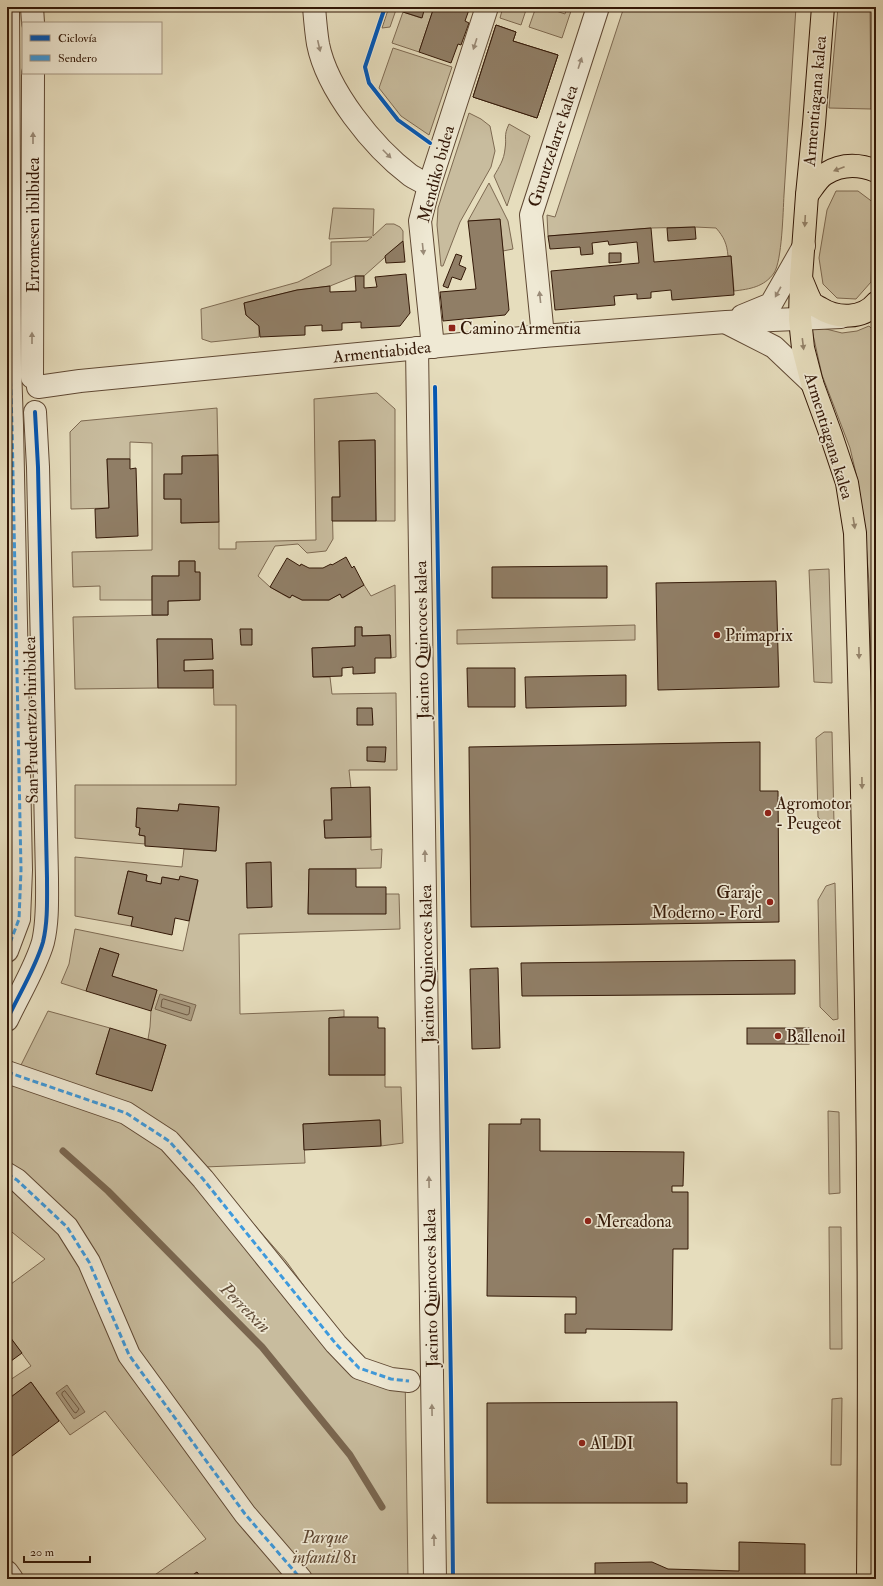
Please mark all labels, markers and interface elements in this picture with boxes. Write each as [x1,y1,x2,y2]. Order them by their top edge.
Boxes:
legend [22,22,162,74]
text: Ciclovía [58,31,98,46]
street label: Armentiagana kalea [799,34,831,168]
one-way arrow [472,38,478,50]
one-way arrow [316,40,322,52]
text: Sendero [58,51,97,66]
one-way arrow [577,57,583,69]
street label: Gurutzelarre kalea [523,81,583,210]
street label: Mendiko bidea [413,122,459,225]
one-way arrow [30,131,36,144]
one-way arrow [382,149,392,159]
street label: Erromesen ibilbidea [23,156,44,293]
one-way arrow [832,166,844,172]
one-way arrow [802,215,809,227]
one-way arrow [420,243,426,255]
one-way arrow [775,286,781,298]
one-way arrow [536,291,543,303]
place label: Camino Armentia [460,318,582,339]
marker: Camino Armentia [447,323,457,333]
one-way arrow [29,331,35,344]
street label: Armentiabidea [331,336,433,368]
one-way arrow [800,338,806,351]
street label: Armentiagana kalea [799,369,859,503]
one-way arrow [851,517,857,529]
street label: Jacinto Quincoces kalea [410,559,435,721]
place label: Primaprix [725,625,793,647]
marker: Primaprix [712,630,722,640]
street label: San Prudentzio hiribidea [19,635,43,804]
one-way arrow [856,647,862,660]
one-way arrow [859,777,865,790]
place label: Agromotor - Peugeot [775,793,852,834]
marker: Agromotor - Peugeot [763,808,773,818]
one-way arrow [422,849,428,862]
place label: Garaje Moderno - Ford [652,882,763,923]
street label: Jacinto Quincoces kalea [415,883,440,1045]
marker: Garaje Moderno - Ford [765,897,775,907]
place label: Ballenoil [786,1026,846,1047]
marker: Ballenoil [773,1031,783,1041]
one-way arrow [426,1176,433,1188]
street label: Jacinto Quincoces kalea [419,1207,444,1369]
place label: Mercadona [596,1211,673,1232]
marker: Mercadona [583,1216,593,1226]
water label: Perretxin [214,1277,275,1338]
one-way arrow [429,1404,436,1416]
place label: ALDI [589,1433,634,1454]
marker: ALDI [577,1438,587,1448]
park label: Parque infantil 81 [293,1527,357,1568]
one-way arrow [431,1533,437,1546]
scale bar [24,1538,90,1564]
text: 20 m [30,1545,55,1560]

